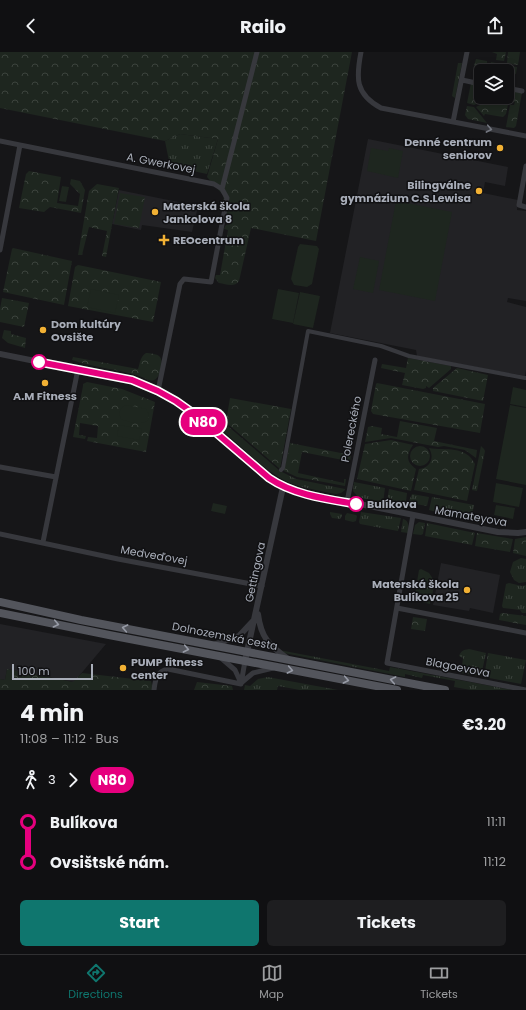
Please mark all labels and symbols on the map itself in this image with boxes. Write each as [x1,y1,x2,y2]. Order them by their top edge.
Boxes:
one-way arrow [486,124,492,133]
place label: Denné centrum seniorov [404,134,492,163]
marker: Denné centrum seniorov [495,143,505,153]
street label: A. Gwerkovej [125,149,197,178]
place label: Bilingválne gymnázium C.S.Lewisa [340,177,471,206]
marker: Bilingválne gymnázium C.S.Lewisa [474,186,484,196]
place label: Materská škola Jankolova 8 [163,198,250,227]
marker: Materská škola Jankolova 8 [150,207,160,217]
place label: REOcentrum [173,232,244,248]
marker: REOcentrum [158,234,170,246]
place label: Dom kultúry Ovsište [51,316,121,345]
marker: Dom kultúry Ovsište [38,325,48,335]
unlabelled marker [31,354,47,370]
marker: A.M Fitness [40,378,50,388]
place label: A.M Fitness [13,388,77,404]
street label: Polereckého [337,395,365,463]
line badge: N80 [180,409,226,435]
marker: Bulíkova [348,496,364,512]
place label: Bulíkova [367,496,417,512]
street label: Mamateyova [433,502,509,530]
street label: Gettingova [241,540,269,604]
street label: Medveďovej [119,541,189,569]
place label: Materská škola Bulíkova 25 [372,576,459,605]
marker: Materská škola Bulíkova 25 [462,585,472,595]
street label: Dolnozemská cesta [171,618,279,654]
one-way arrow [53,620,59,628]
one-way arrow [121,624,128,633]
one-way arrow [183,645,189,653]
street label: Blagoevova [425,653,491,681]
place label: PUMP fitness center [131,654,203,683]
scale bar [12,662,93,681]
marker: PUMP fitness center [118,663,128,673]
one-way arrow [287,665,293,673]
one-way arrow [343,676,349,684]
one-way arrow [390,676,396,685]

